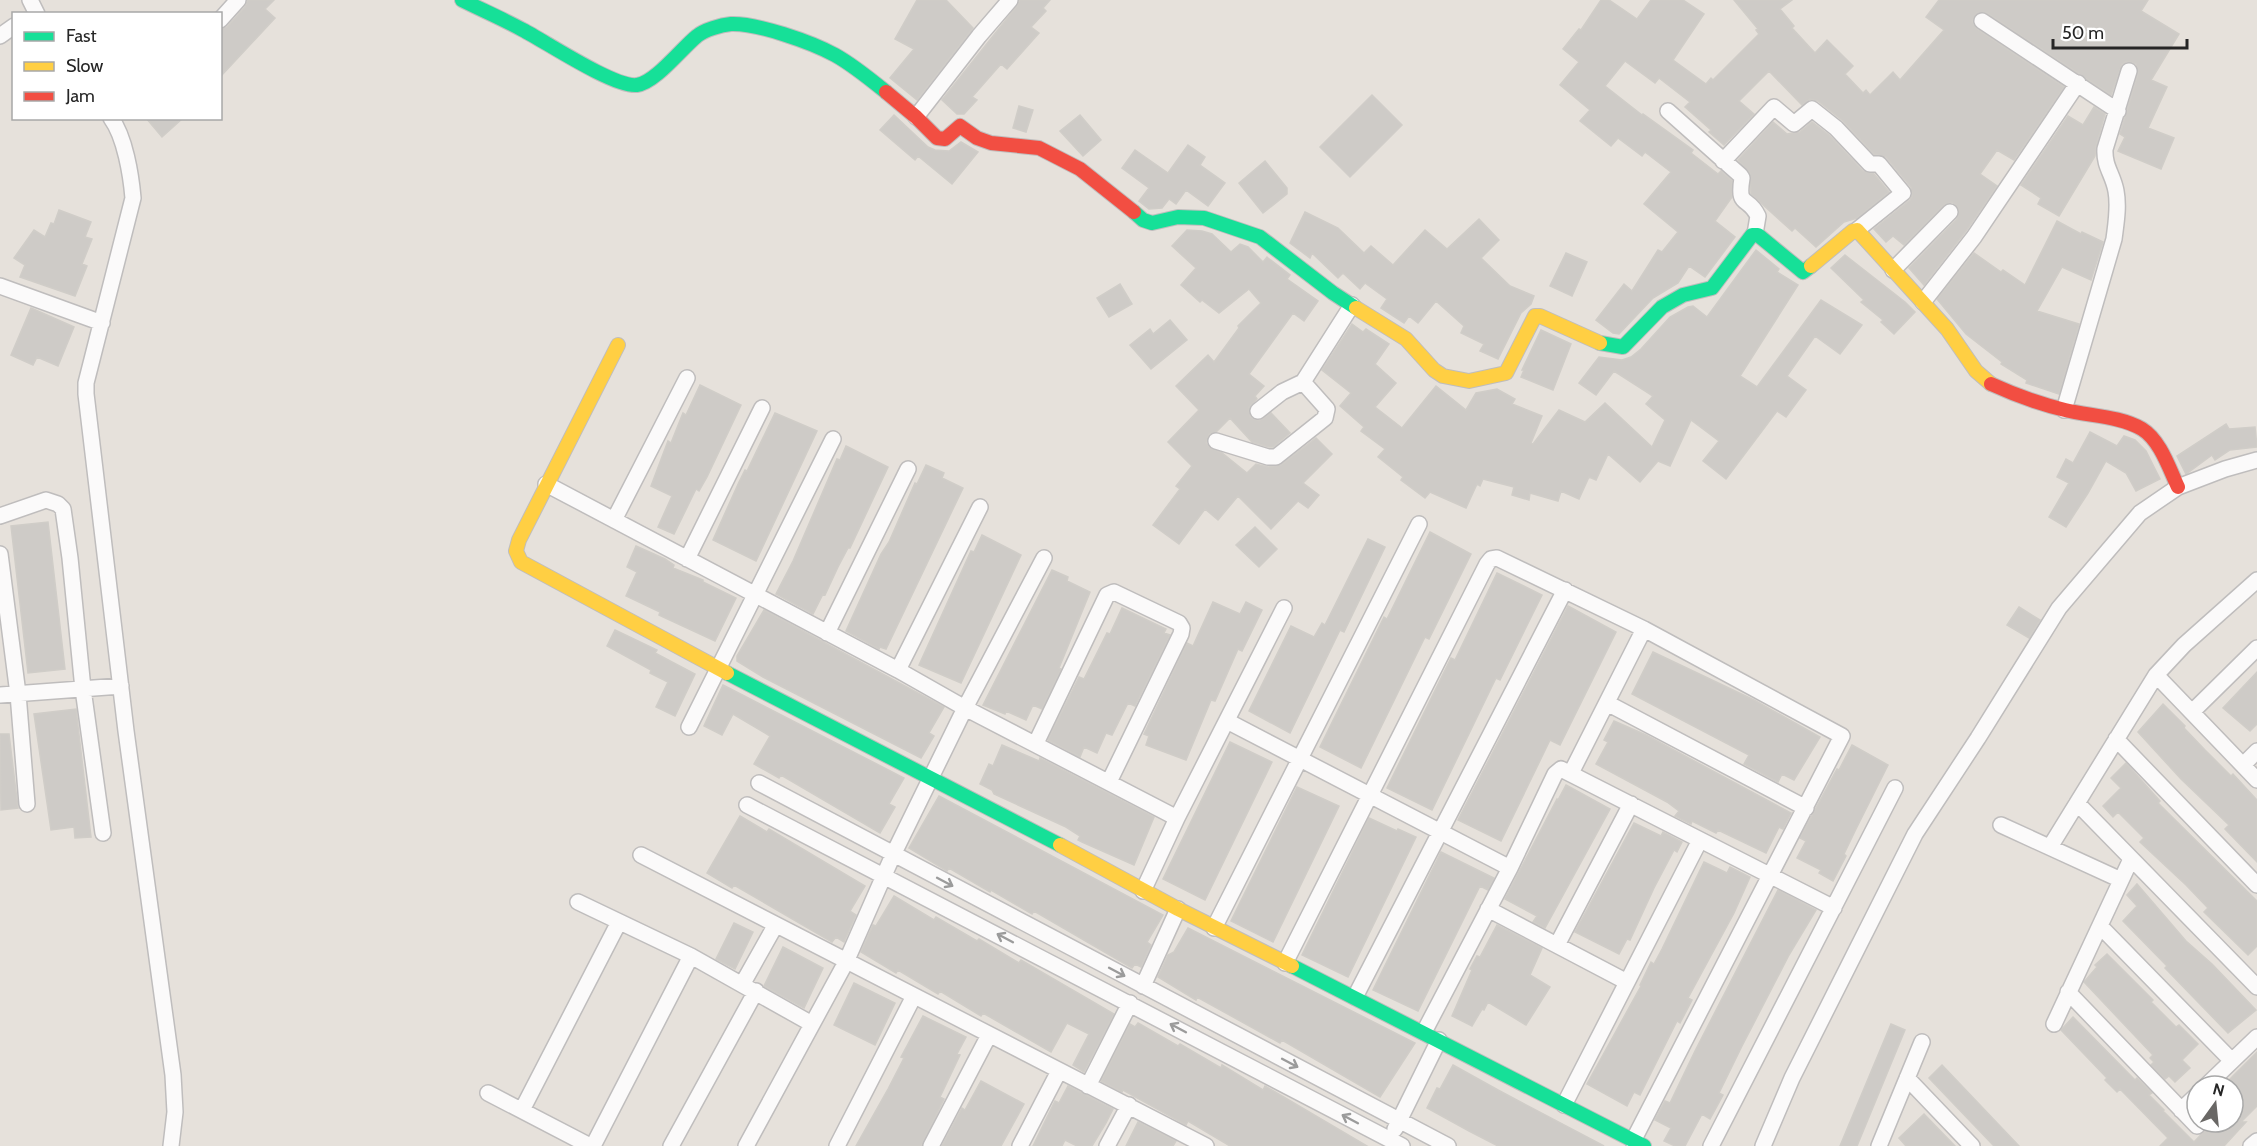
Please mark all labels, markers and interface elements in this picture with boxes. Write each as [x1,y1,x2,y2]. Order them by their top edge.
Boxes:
legend [12,12,222,120]
scale bar [2053,12,2186,50]
text: 50 m [2062,22,2104,44]
text: Fast [66,25,97,47]
text: Slow [66,55,103,77]
text: Jam [65,85,95,107]
one-way arrow [935,877,953,888]
one-way arrow [997,932,1014,944]
one-way arrow [1108,967,1126,978]
one-way arrow [1169,1022,1187,1033]
one-way arrow [1281,1057,1298,1069]
north arrow [2185,1074,2245,1134]
text: N [2211,1079,2227,1101]
one-way arrow [1342,1113,1360,1124]

